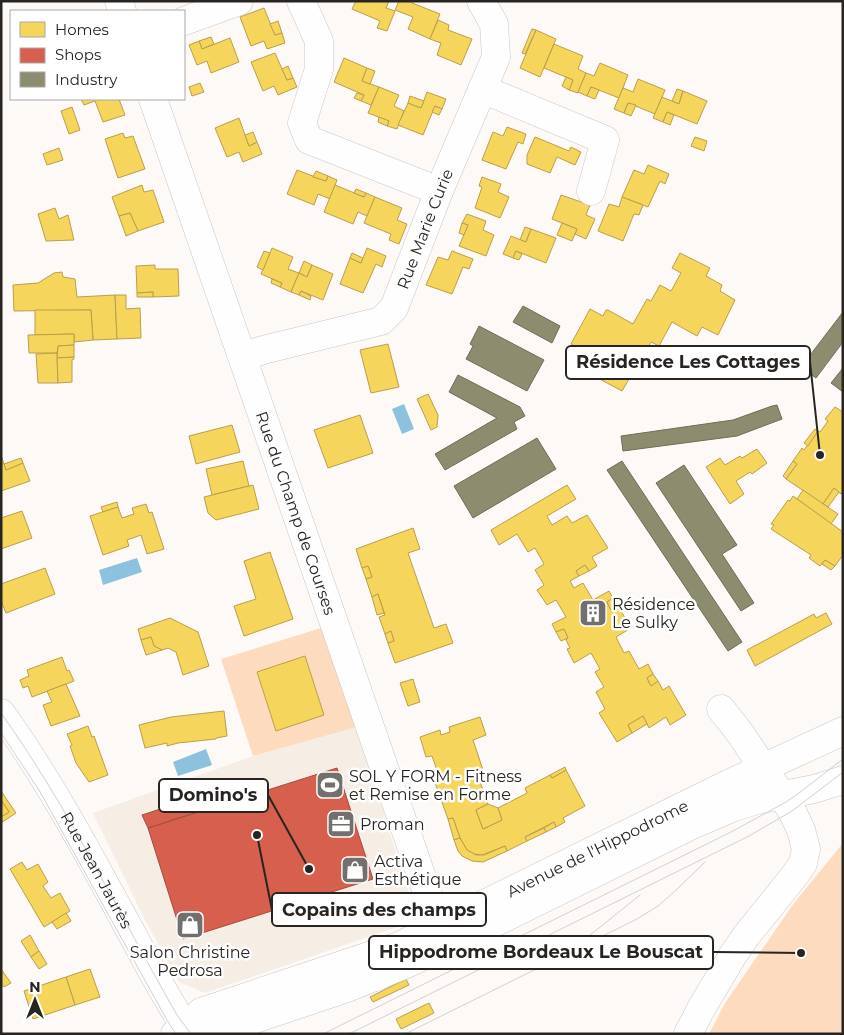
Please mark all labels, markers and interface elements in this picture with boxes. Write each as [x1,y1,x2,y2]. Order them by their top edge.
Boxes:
legend [10,10,185,100]
text: Homes [55,20,109,39]
text: Shops [55,45,101,64]
text: Industry [55,70,118,89]
street label: Rue Marie Curie [393,166,457,292]
callout: Résidence Les Cottages [566,346,810,379]
text: Résidence Les Cottages [576,351,800,373]
street label: Rue du Champ de Courses [252,409,340,618]
place label: Résidence Le Sulky [612,595,695,632]
building icon: Résidence Le Sulky [578,598,608,628]
place label: SOL Y FORM - Fitness et Remise en Forme [349,767,522,804]
sports icon: SOL Y FORM - Fitness et Remise en Forme [315,770,345,800]
callout: Domino's [159,779,268,812]
text: Domino's [169,784,258,806]
street label: Avenue de l'Hippodrome [504,796,692,901]
street label: Rue Jean Jaurès [56,809,136,932]
office icon: Proman [326,809,356,839]
place label: Proman [360,815,425,834]
place label: Activa Esthétique [374,852,461,889]
shop icon: Activa Esthétique [340,855,370,885]
callout: Copains des champs [272,893,486,926]
text: Copains des champs [282,899,476,921]
shop icon: Salon Christine Pedrosa [175,910,205,940]
callout: Hippodrome Bordeaux Le Bouscat [369,936,713,969]
text: Hippodrome Bordeaux Le Bouscat [379,941,703,963]
place label: Salon Christine Pedrosa [130,943,250,980]
north arrow [10,975,60,1025]
text: N [29,978,41,996]

